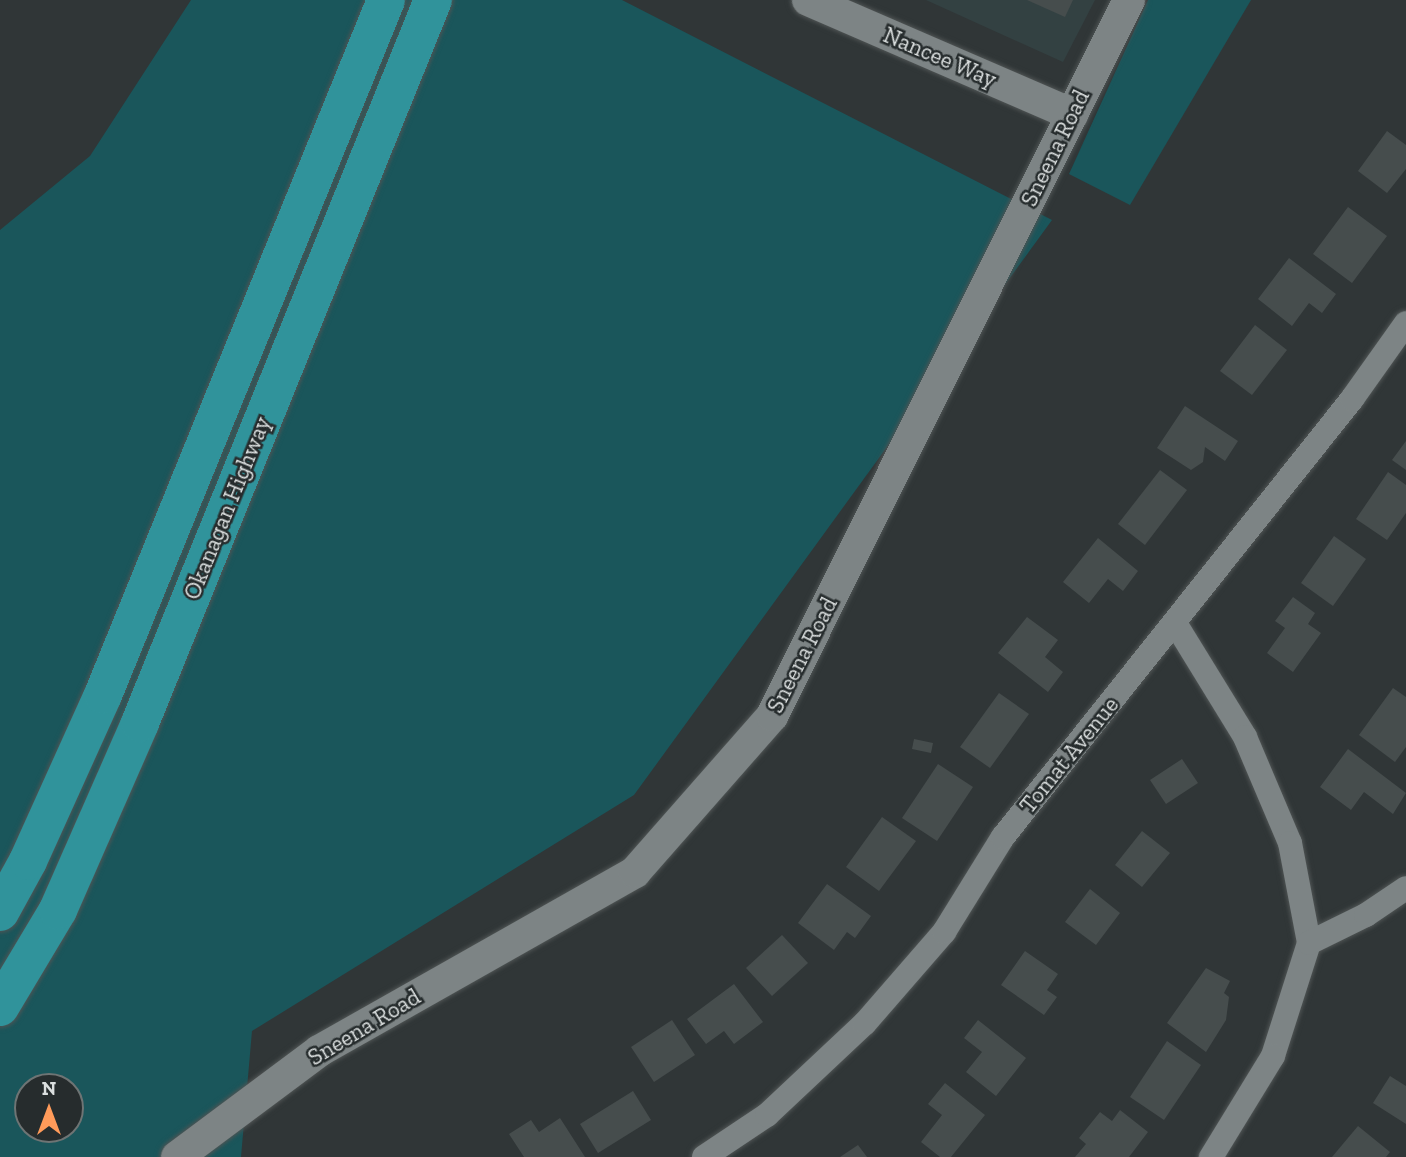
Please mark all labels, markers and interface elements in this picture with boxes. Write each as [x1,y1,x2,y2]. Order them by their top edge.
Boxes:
street label: Nancee Way [879,21,1001,93]
street label: Sneena Road [1015,85,1095,211]
street label: Okanagan Highway [178,413,276,603]
street label: Sneena Road [761,593,843,717]
street label: Tomat Avenue [1014,691,1124,819]
street label: Sneena Road [303,983,425,1071]
north arrow [14,1073,84,1143]
text: N [42,1077,56,1100]

